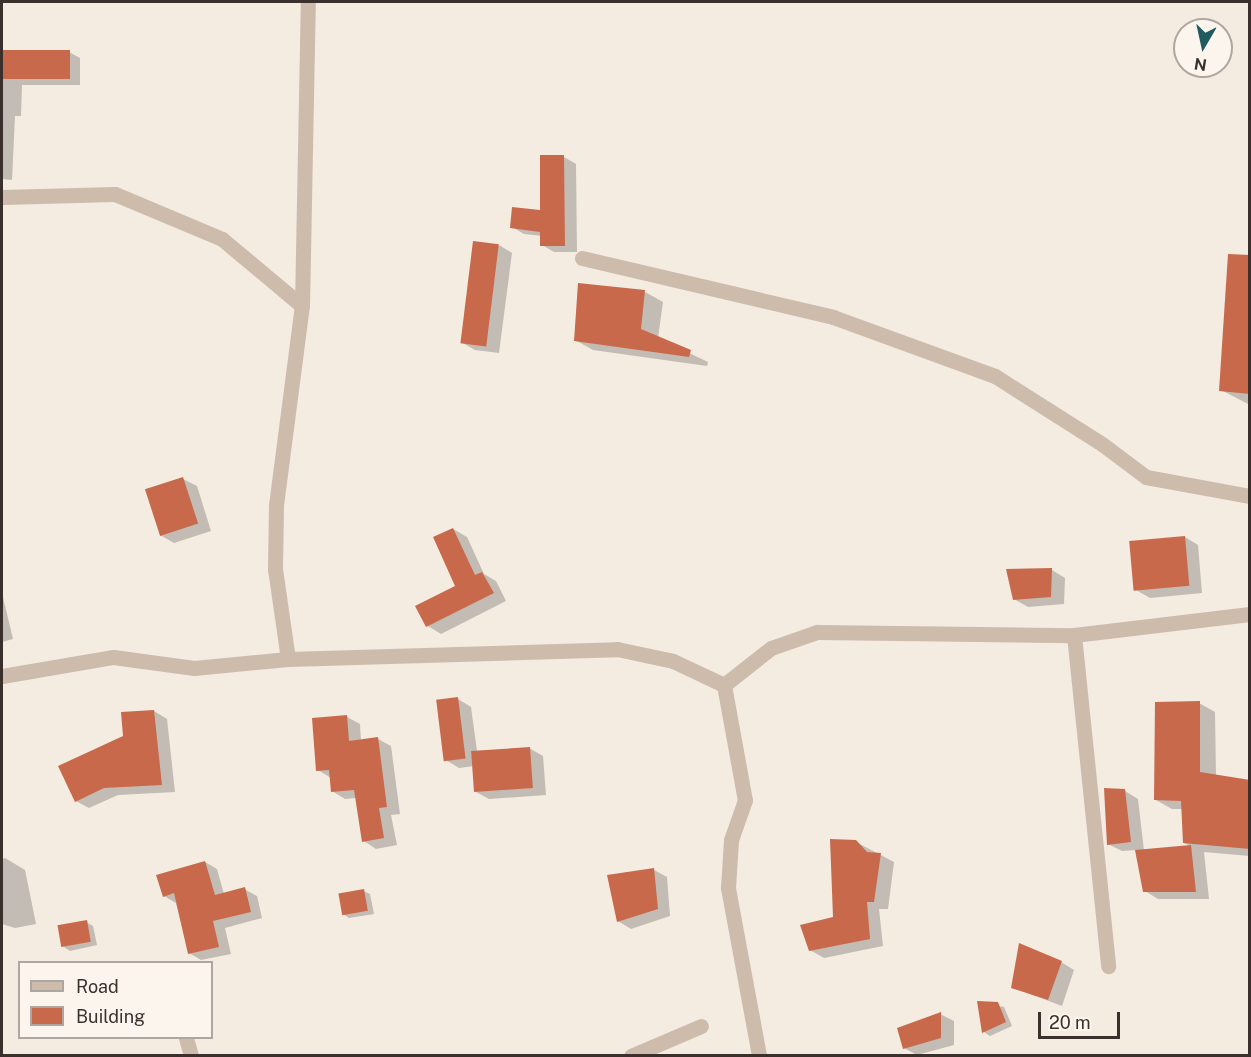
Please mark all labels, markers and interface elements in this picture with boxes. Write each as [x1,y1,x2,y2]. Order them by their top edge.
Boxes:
north arrow [1173,18,1233,78]
text: N [1193,54,1208,75]
legend [18,961,213,1039]
text: Road [76,976,119,997]
scale bar [1041,1000,1124,1038]
text: Building [76,1006,145,1027]
text: 20 m [1049,1012,1091,1033]

